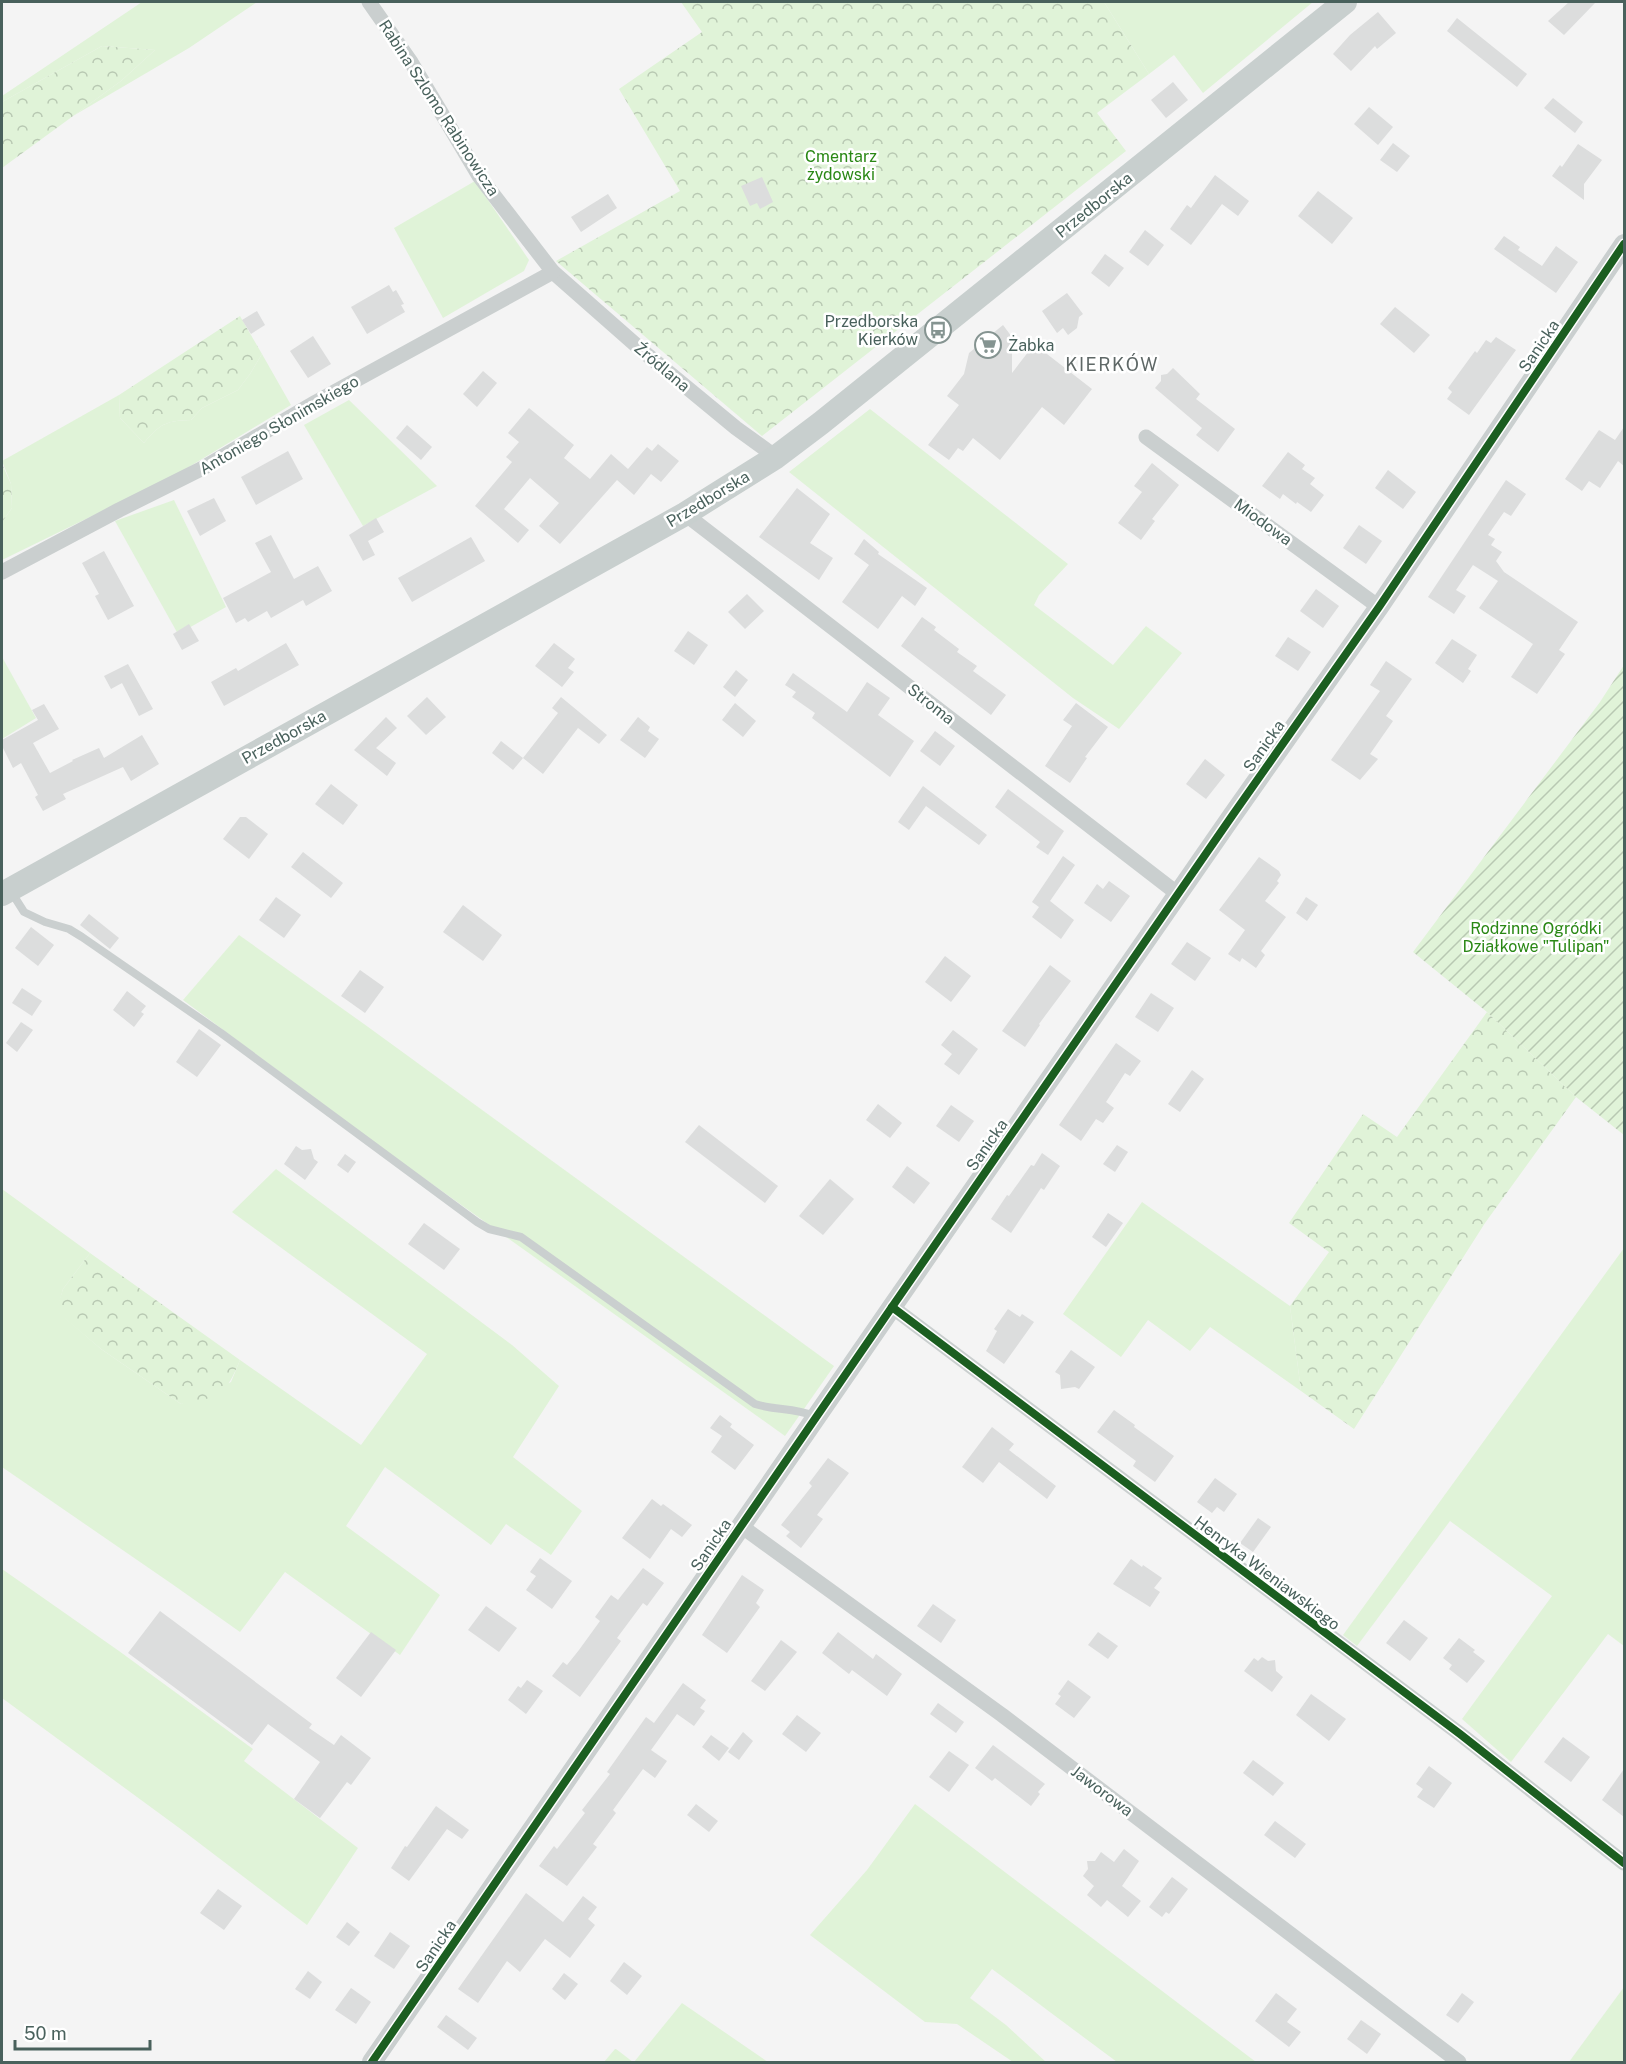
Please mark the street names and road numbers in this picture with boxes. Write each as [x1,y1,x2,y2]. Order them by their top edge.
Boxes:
street label: Rabina Szlomo Rabinowicza [375,16,503,200]
street label: Przedborska [1052,168,1136,242]
street label: Sanicka [1515,316,1563,376]
street label: Źródlana [630,338,694,396]
street label: Antoniego Słonimskiego [196,372,362,478]
street label: Przedborska [663,467,753,531]
street label: Miodowa [1230,495,1296,549]
street label: Stroma [904,680,958,728]
street label: Przedborska [239,706,329,768]
street label: Sanicka [1239,716,1289,776]
street label: Sanicka [962,1115,1012,1175]
street label: Henryka Wieniawskiego [1190,1512,1344,1634]
street label: Sanicka [687,1515,735,1575]
street label: Jaworowa [1067,1762,1137,1820]
street label: Sanicka [412,1916,460,1976]

